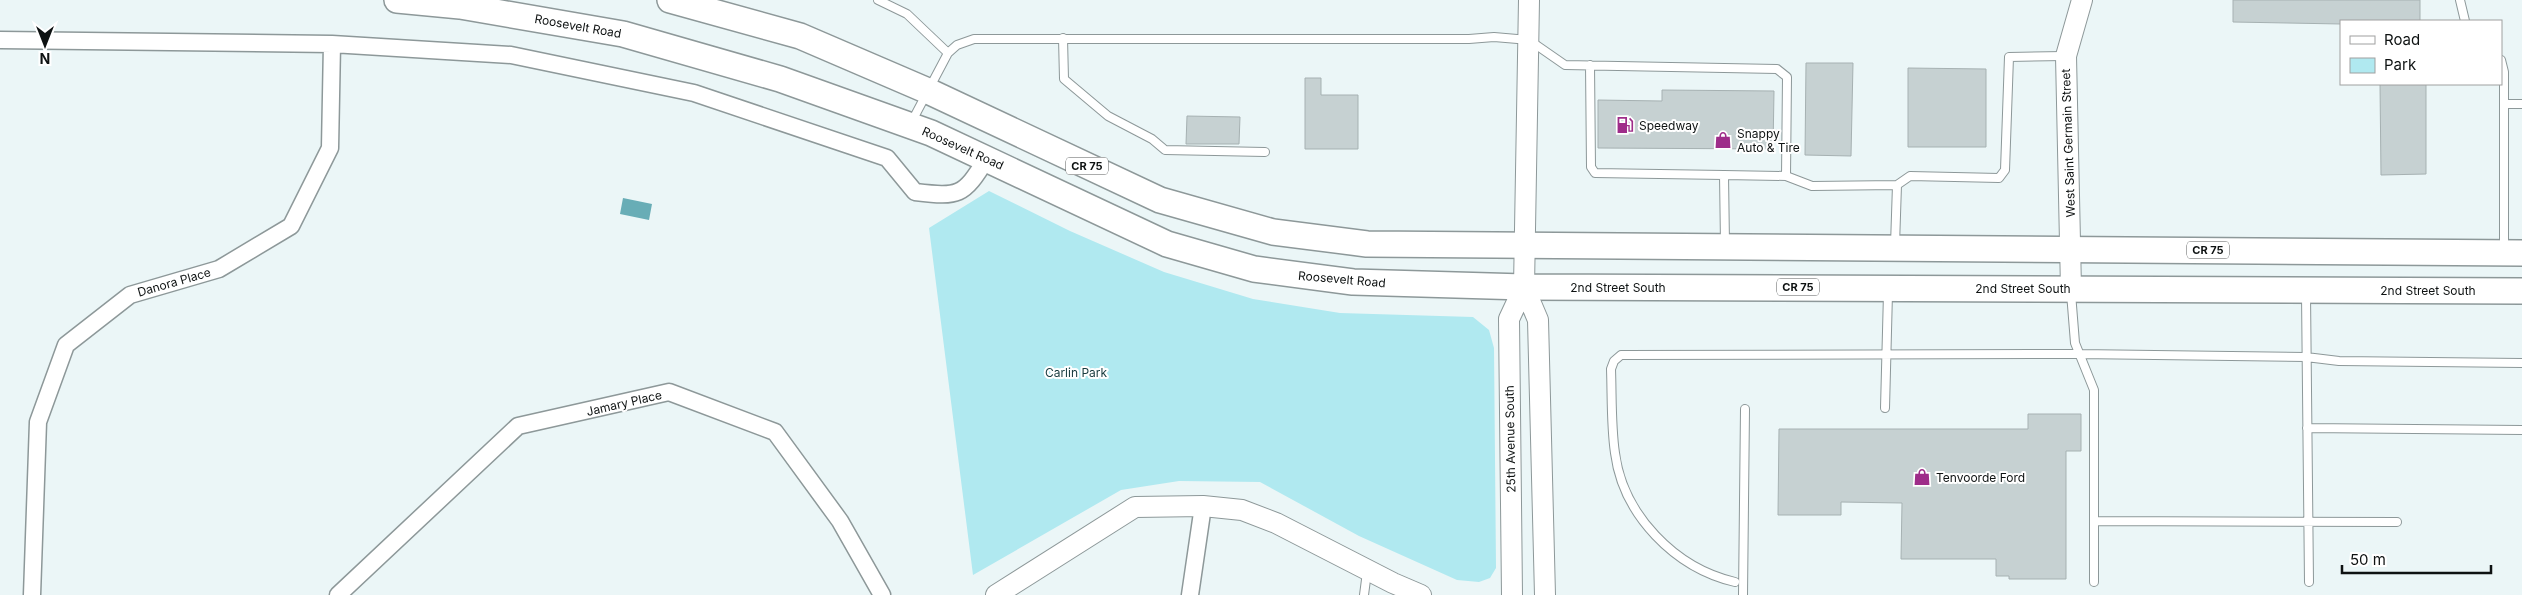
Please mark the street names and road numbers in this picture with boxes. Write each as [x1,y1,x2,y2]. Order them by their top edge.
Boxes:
street label: Roosevelt Road [533,11,623,41]
street label: West Saint Germain Street [2058,68,2078,218]
street label: Roosevelt Road [920,123,1006,173]
road number: CR 75 [1066,158,1108,175]
road number: CR 75 [2187,242,2229,258]
street label: Danora Place [136,264,212,300]
street label: Roosevelt Road [1298,268,1386,290]
road number: CR 75 [1777,278,1819,296]
street label: 2nd Street South [1570,280,1666,295]
street label: 2nd Street South [1975,281,2071,296]
street label: 2nd Street South [2380,283,2476,298]
street label: 25th Avenue South [1502,385,1518,493]
street label: Jamary Place [585,387,663,419]

